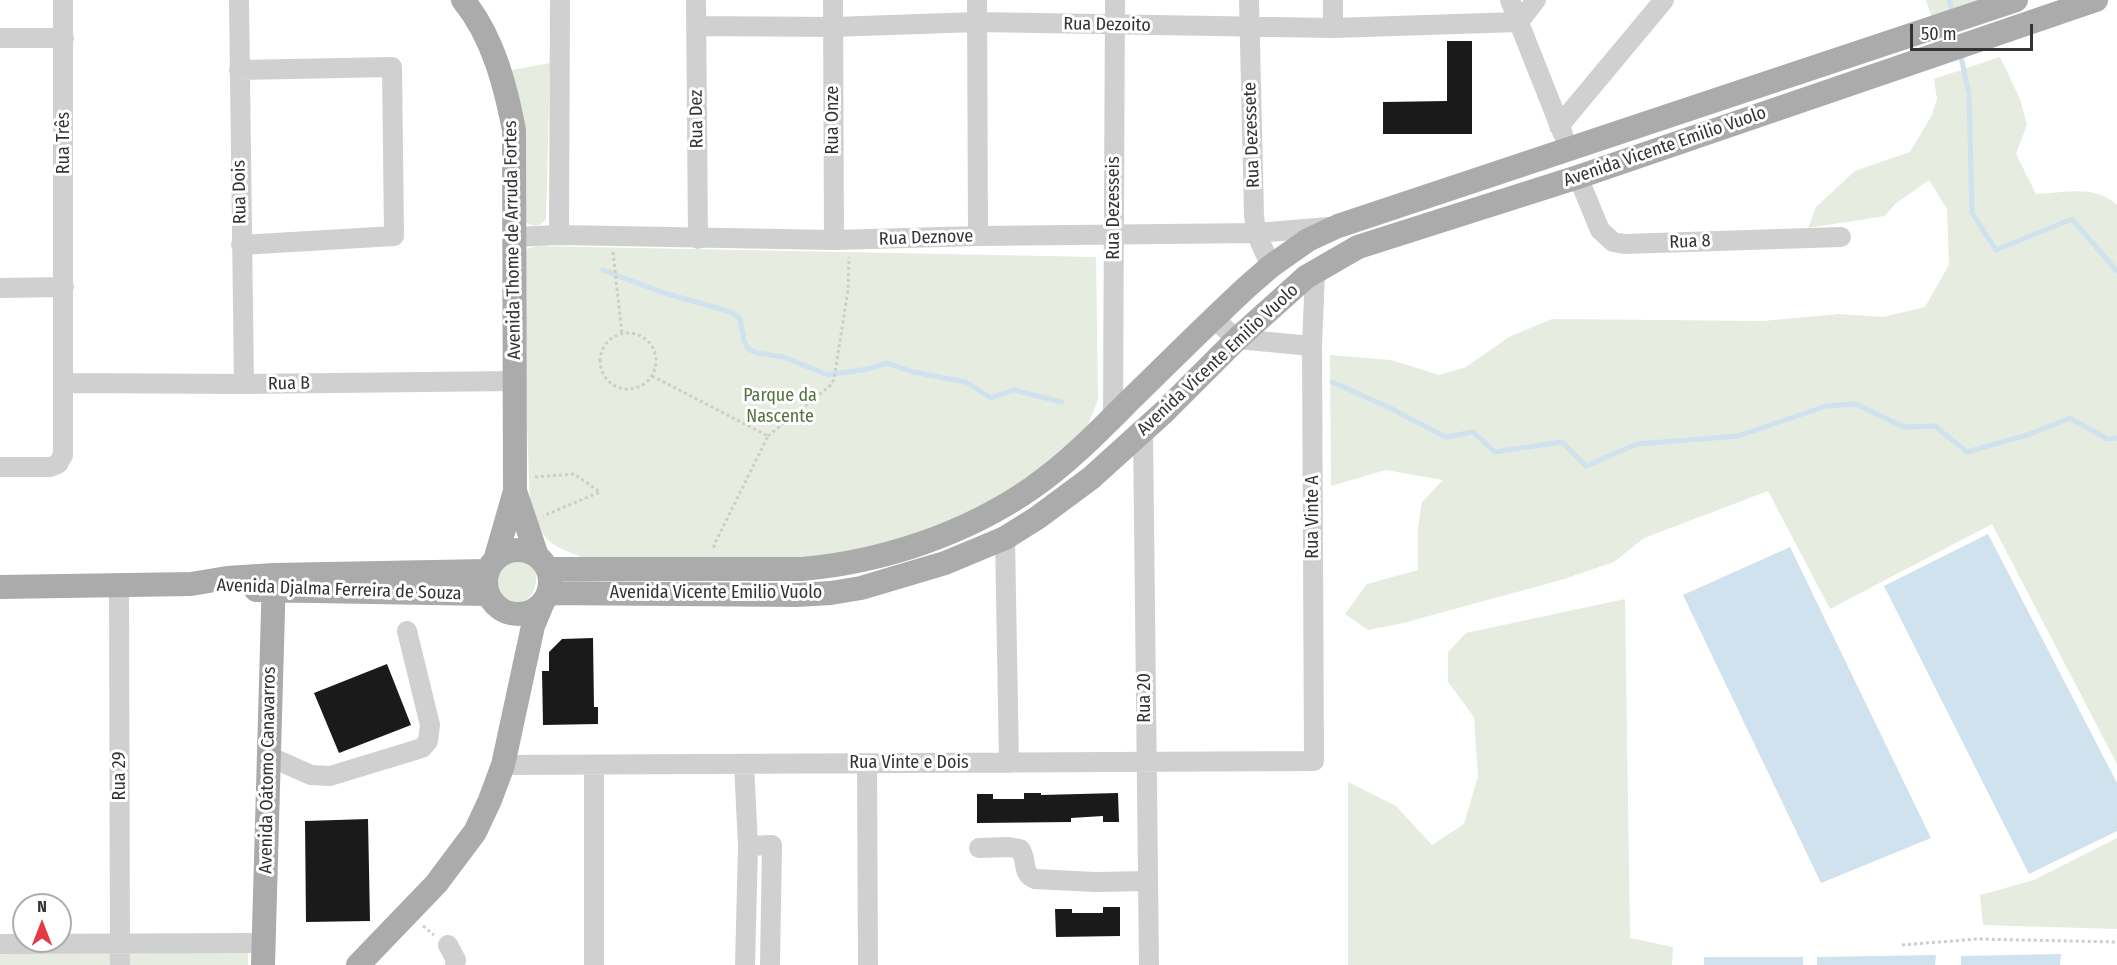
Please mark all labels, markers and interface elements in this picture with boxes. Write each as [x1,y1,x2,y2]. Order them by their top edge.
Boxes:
scale bar [1913,12,2036,50]
street label: Rua Dezoito [1063,13,1151,37]
text: 50 m [1921,23,1957,45]
street label: Rua Dezessete [1239,82,1265,188]
street label: Rua Onze [822,86,844,154]
street label: Rua Dez [686,90,708,148]
street label: Avenida Vicente Emilio Vuolo [1561,102,1769,192]
street label: Rua Três [53,112,75,174]
street label: Avenida Thome de Arruda Fortes [500,120,526,360]
street label: Rua Dezesseis [1103,156,1125,260]
street label: Rua Dois [229,160,251,224]
street label: Rua Deznove [878,226,974,250]
street label: Rua 8 [1669,230,1711,254]
street label: Avenida Vicente Emilio Vuolo [1133,280,1303,440]
street label: Rua B [268,373,310,395]
park label: Parque da Nascente [743,385,817,428]
street label: Rua Vinte A [1302,475,1324,559]
street label: Avenida Djalma Ferreira de Souza [216,575,462,605]
street label: Avenida Vicente Emilio Vuolo [610,582,822,604]
street label: Avenida Oátomo Canavarros [255,666,281,874]
street label: Rua 20 [1134,673,1156,723]
street label: Rua 29 [109,752,131,800]
street label: Rua Vinte e Dois [849,752,969,774]
north arrow [12,893,72,953]
text: N [37,897,47,916]

